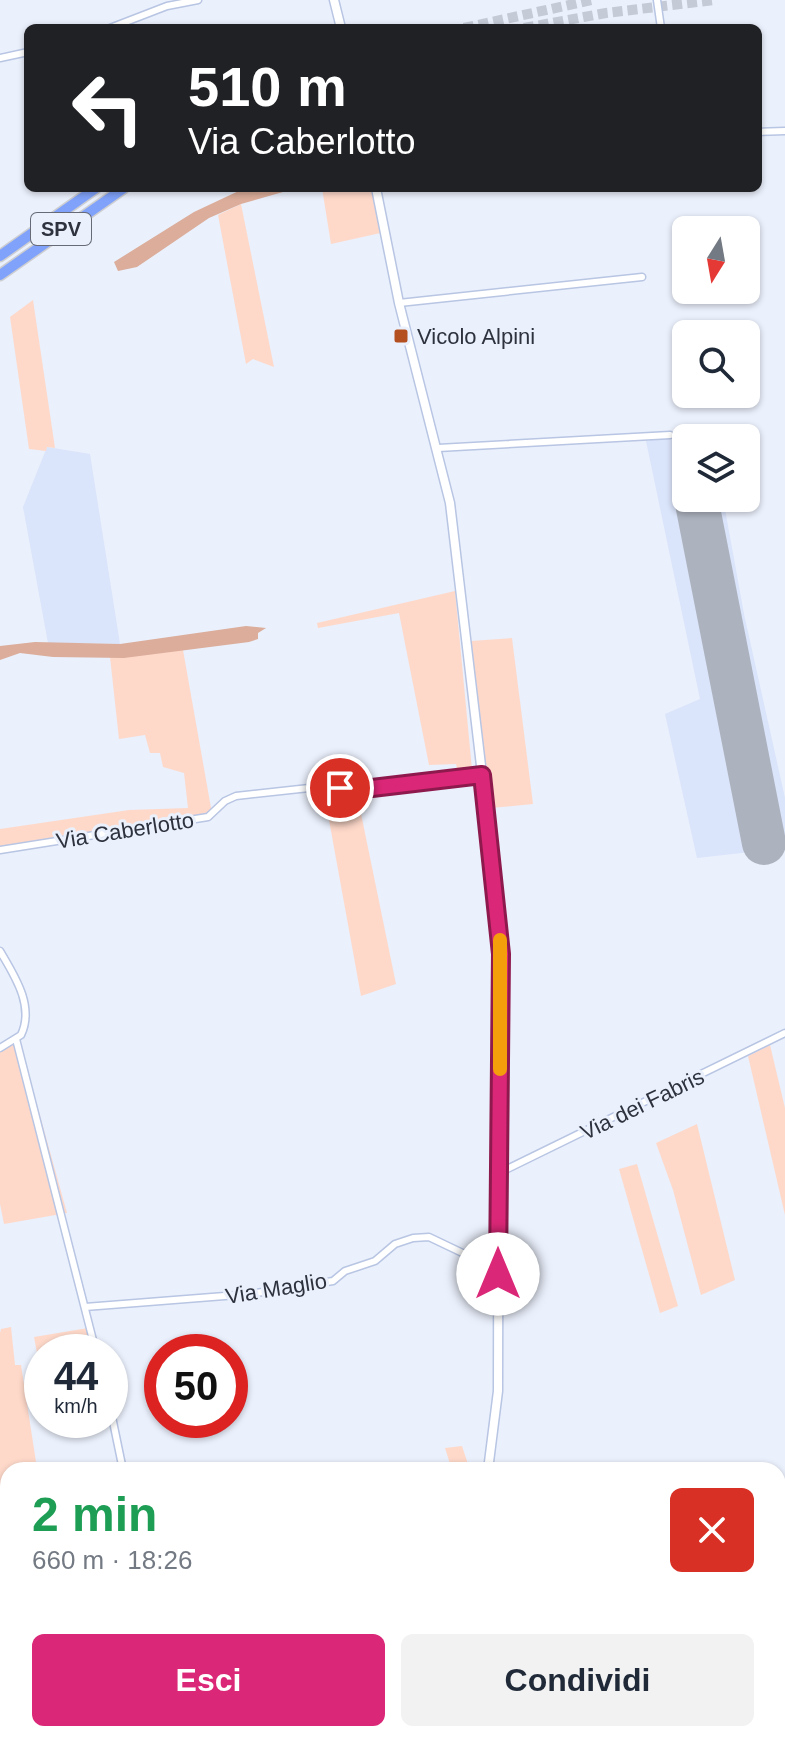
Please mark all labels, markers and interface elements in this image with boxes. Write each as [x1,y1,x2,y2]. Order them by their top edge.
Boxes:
text: 510 m [188,55,347,118]
icon: left [56,56,160,160]
text: Via Caberlotto [188,121,415,162]
road number: SPV [31,213,91,245]
north arrow [672,216,760,304]
map controls [672,216,760,512]
button: search [672,320,760,408]
place label: Vicolo Alpini [417,324,535,349]
marker: Vicolo Alpini [392,327,410,345]
button: layers [672,424,760,512]
pin [306,754,374,822]
icon: arrive [318,766,362,810]
street label: Via Caberlotto [54,807,196,854]
street label: Via dei Fabris [576,1064,708,1145]
position arrow [456,1232,540,1316]
street label: Via Maglio [224,1268,329,1309]
speed limit sign: 50 [144,1334,248,1438]
text: 44 [54,1354,98,1398]
text: km/h [54,1395,98,1417]
text: 2 min [32,1488,157,1541]
button: close [670,1488,754,1572]
text: 660 m · 18:26 [32,1545,192,1575]
button: Esci [32,1634,385,1726]
button: Condividi [401,1634,754,1726]

